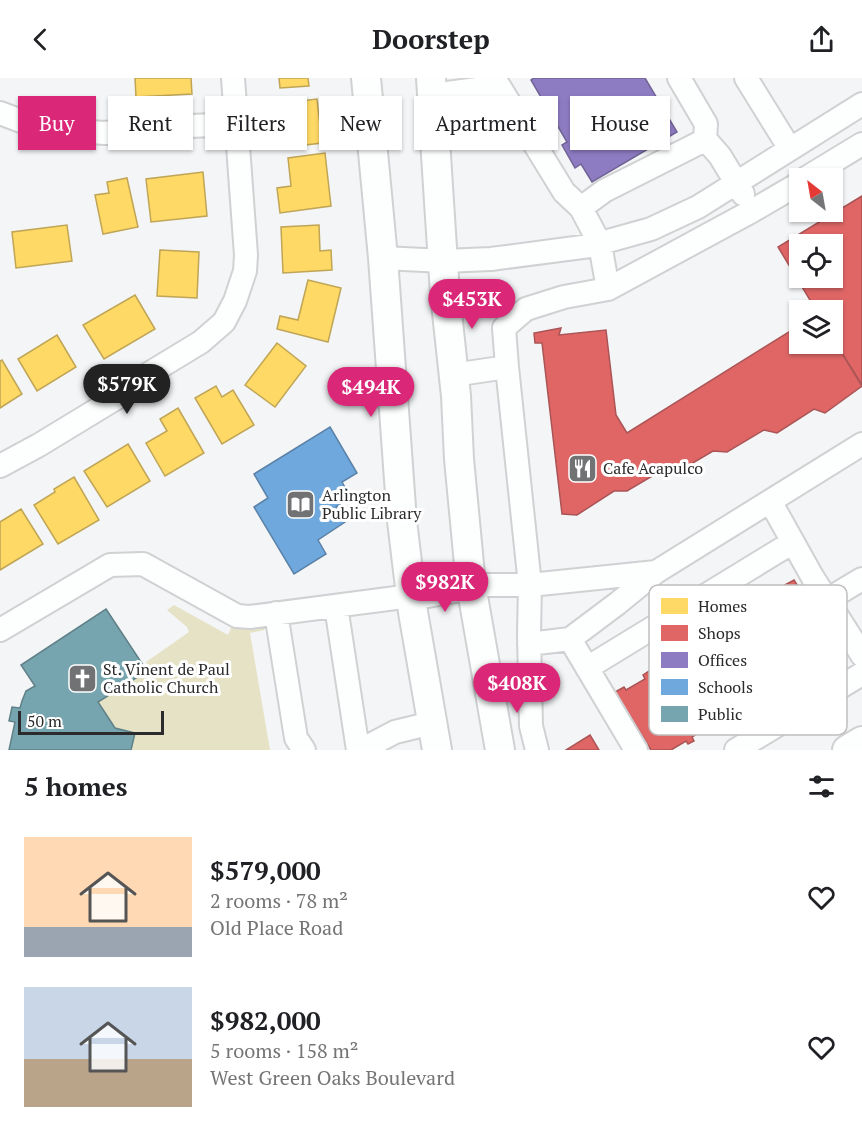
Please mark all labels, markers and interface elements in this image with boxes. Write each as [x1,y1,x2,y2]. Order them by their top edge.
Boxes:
text: Doorstep [372,21,490,57]
icon: back [24,23,57,56]
icon: share [805,23,838,56]
chip: Buy [18,96,96,150]
chip: Rent [108,96,193,150]
chip: Filters [205,96,307,150]
chip: New [319,96,402,150]
chip: Apartment [414,96,558,150]
chip: House [570,96,670,150]
north arrow [789,168,843,222]
map controls [789,168,843,354]
button: locate [789,234,843,288]
pin: $453K [430,279,514,330]
text: $453K [442,285,502,312]
button: layers [789,300,843,354]
pin: $579K [85,364,169,415]
pin: $494K [329,367,413,418]
text: $579K [97,370,157,397]
text: $494K [341,373,401,400]
restaurant icon: Cafe Acapulco [566,452,598,484]
place label: Cafe Acapulco [603,457,703,479]
place label: Arlington Public Library [322,484,422,524]
library icon: Arlington Public Library [285,488,317,520]
pin: $982K [403,562,487,613]
text: $982K [415,568,475,595]
legend [649,585,847,735]
text: Homes [698,595,747,617]
text: Shops [698,622,741,644]
text: Offices [698,649,747,671]
place label: St. Vinent de Paul Catholic Church [103,658,230,698]
church icon: St. Vinent de Paul Catholic Church [66,662,98,694]
pin: $408K [475,663,559,714]
text: $408K [487,669,547,696]
text: Schools [698,676,753,698]
text: Public [698,703,743,725]
scale bar [18,708,164,736]
text: 50 m [27,710,62,732]
text: 5 homes [24,769,128,803]
icon: filters [805,770,838,803]
text: $579,000 [210,853,321,887]
icon: home [72,861,144,933]
icon: heart [805,881,838,914]
text: 2 rooms · 78 m² [210,887,348,914]
text: Old Place Road [210,914,343,941]
text: $982,000 [210,1003,321,1037]
icon: home [72,1011,144,1083]
icon: heart [805,1031,838,1064]
text: 5 rooms · 158 m² [210,1037,358,1064]
text: West Green Oaks Boulevard [210,1064,455,1091]

